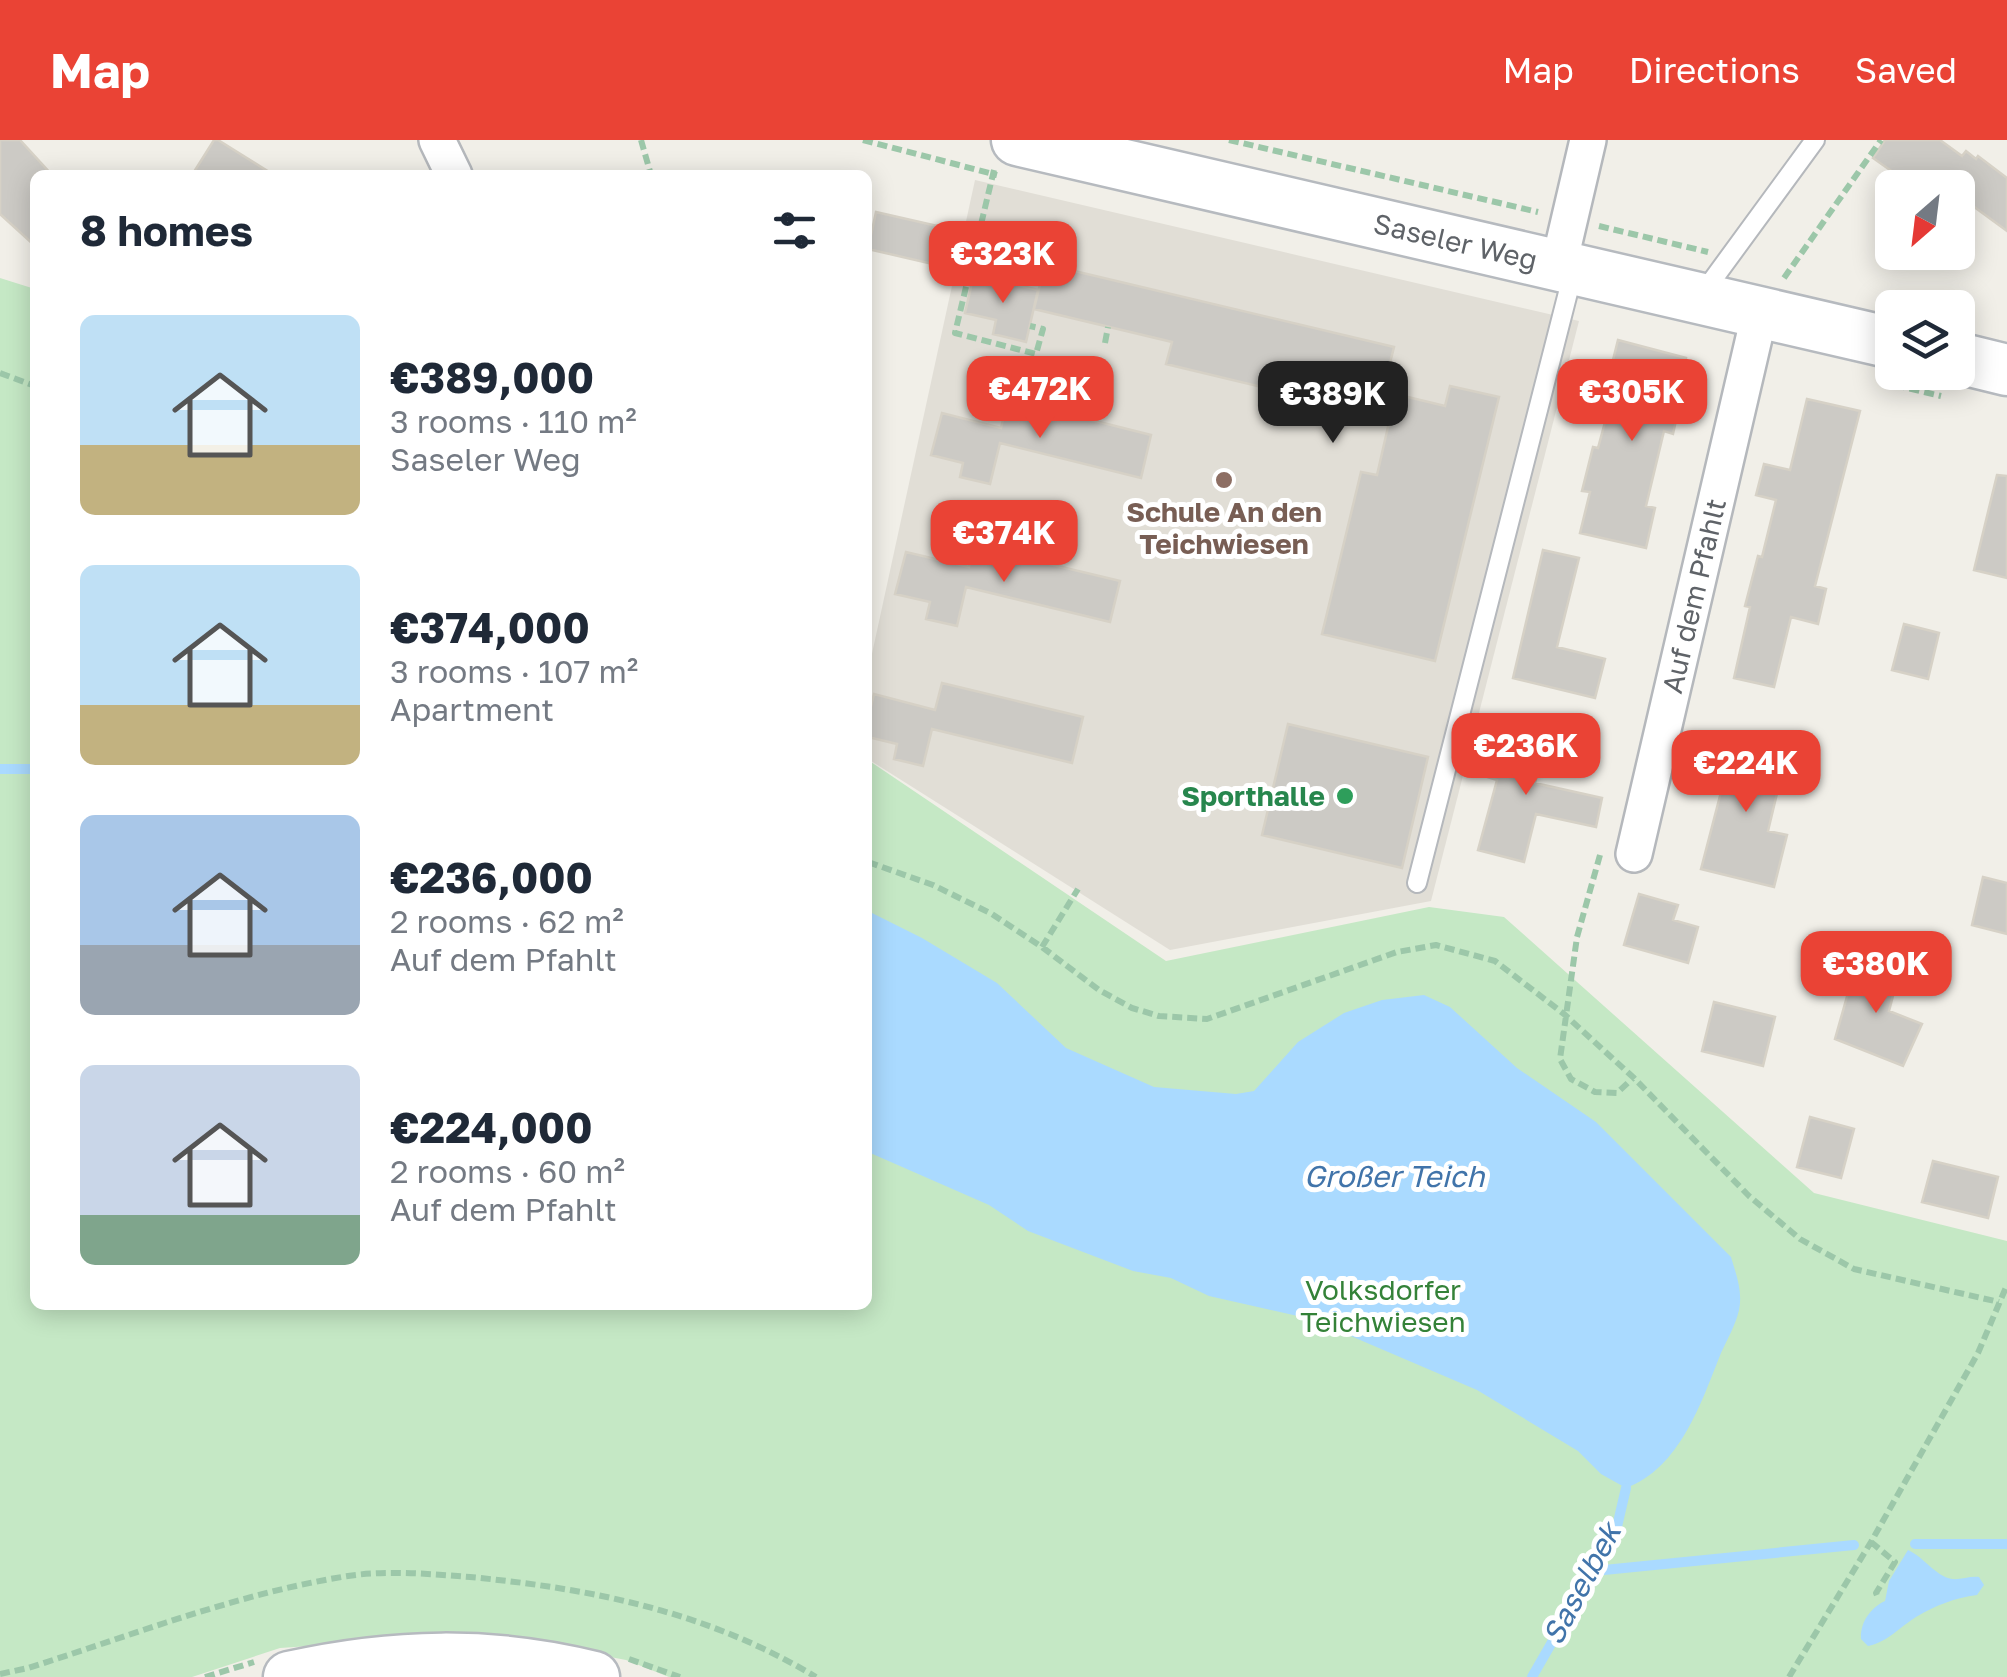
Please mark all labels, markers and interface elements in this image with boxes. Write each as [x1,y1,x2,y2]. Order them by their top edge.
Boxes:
text: Map [50,41,150,99]
text: Map [1502,49,1574,91]
text: Directions [1629,49,1800,91]
text: Saved [1855,49,1957,91]
north arrow [1875,170,1975,270]
map controls [1875,170,1975,390]
icon: filters [767,203,822,258]
text: 8 homes [80,205,253,255]
street label: Saseler Weg [1370,206,1541,276]
pin: €323K [933,221,1073,306]
text: €323K [951,234,1055,272]
button: layers [1875,290,1975,390]
text: €389,000 [390,352,594,402]
icon: home [160,355,280,475]
pin: €472K [970,356,1110,441]
pin: €305K [1562,359,1702,444]
pin: €389K [1263,361,1403,446]
text: €472K [989,369,1091,407]
text: €305K [1579,372,1685,410]
text: €389K [1280,374,1386,412]
text: 3 rooms · 110 m² [390,402,637,440]
text: Saseler Weg [390,440,581,478]
marker: Schule An den Teichwiesen [1213,469,1235,491]
place label: Schule An den Teichwiesen [1126,495,1322,560]
street label: Auf dem Pfahlt [1655,495,1732,696]
pin: €374K [934,500,1074,585]
text: €374K [953,513,1055,551]
text: €374,000 [390,602,590,652]
icon: home [160,605,280,725]
text: 3 rooms · 107 m² [390,652,638,690]
text: Apartment [390,690,554,728]
pin: €236K [1456,713,1596,798]
text: €236K [1473,726,1579,764]
pin: €224K [1676,730,1816,815]
text: €224K [1694,743,1798,781]
place label: Sporthalle [1181,779,1325,812]
marker: Sporthalle [1334,785,1356,807]
text: €236,000 [390,852,593,902]
icon: home [160,855,280,975]
text: 2 rooms · 62 m² [390,902,624,940]
pin: €380K [1806,931,1946,1016]
text: Auf dem Pfahlt [390,940,617,978]
text: €380K [1823,944,1929,982]
text: €224,000 [390,1102,592,1152]
icon: home [160,1105,280,1225]
text: 2 rooms · 60 m² [390,1152,625,1190]
water label: Großer Teich [1304,1158,1486,1194]
text: Auf dem Pfahlt [390,1190,617,1228]
park label: Volksdorfer Teichwiesen [1300,1273,1466,1338]
water label: Saselbek [1534,1514,1629,1650]

